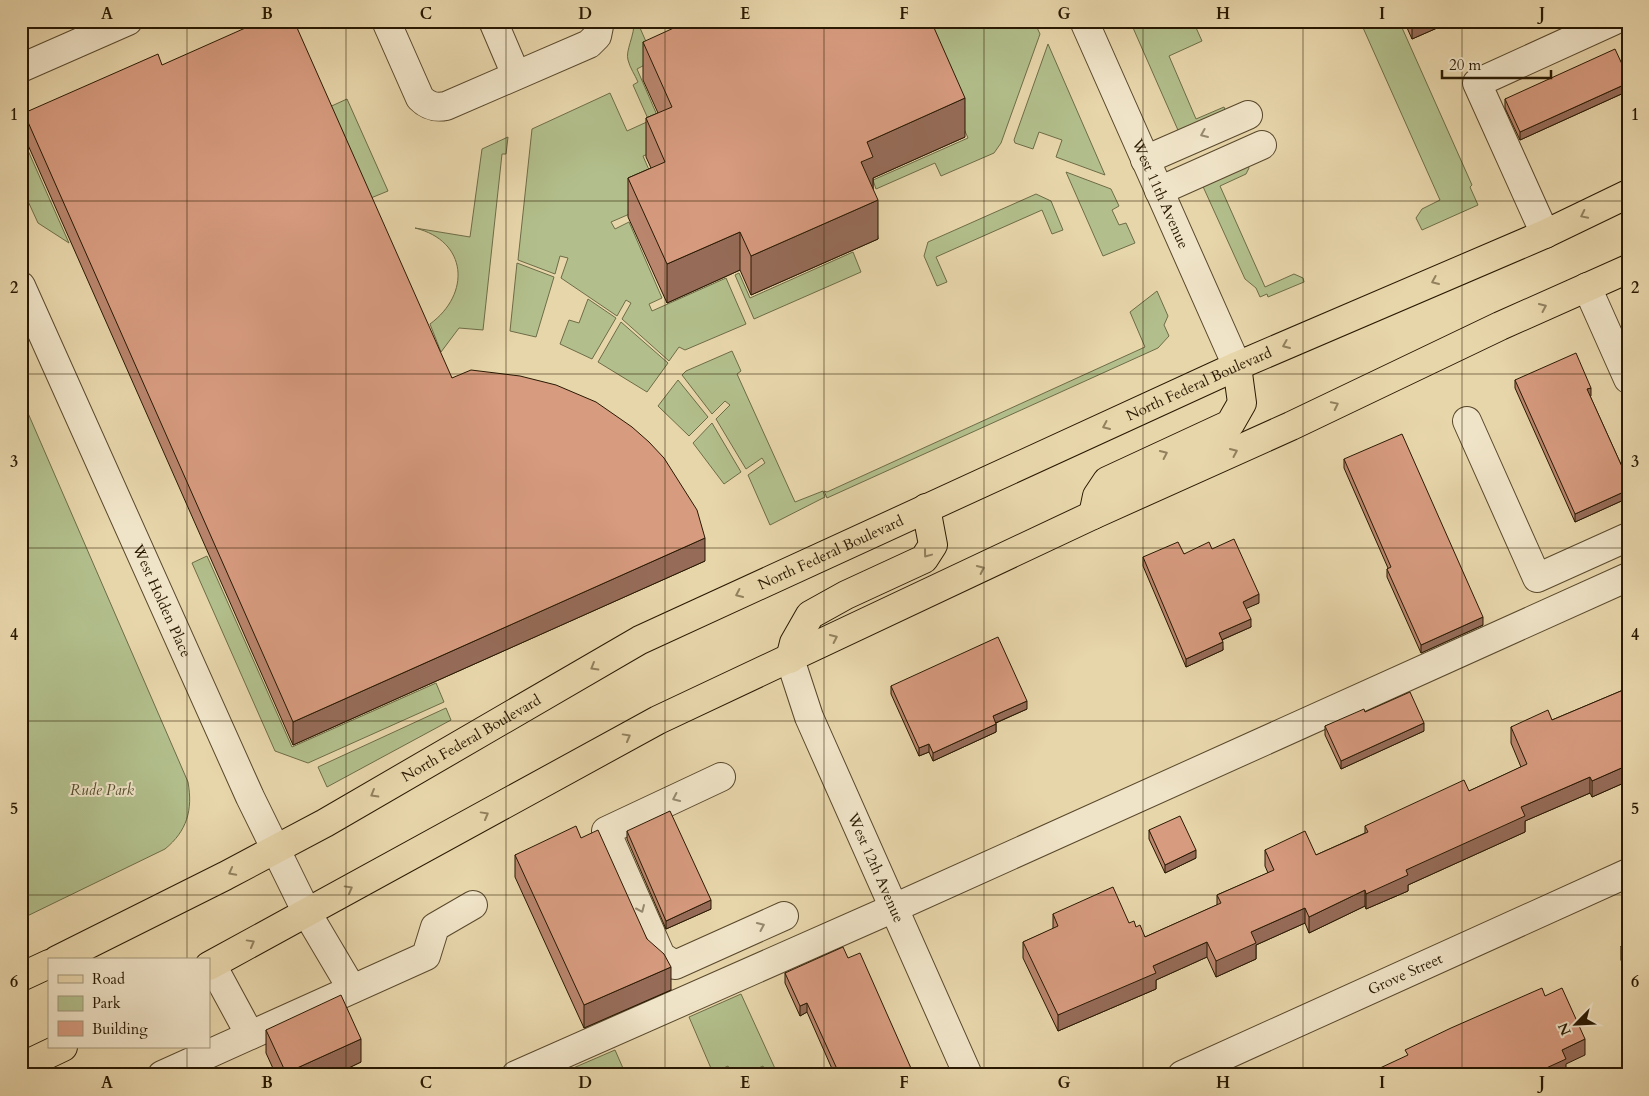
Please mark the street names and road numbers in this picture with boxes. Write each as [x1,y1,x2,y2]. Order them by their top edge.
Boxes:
street label: West 11th Avenue [1127,135,1194,252]
street label: North Federal Boulevard [1123,342,1275,426]
street label: North Federal Boulevard [755,510,907,595]
street label: West Holden Place [128,540,196,661]
street label: North Federal Boulevard [398,690,545,786]
street label: West 12th Avenue [842,809,909,926]
street label: Grove Street [1365,948,1446,1000]

